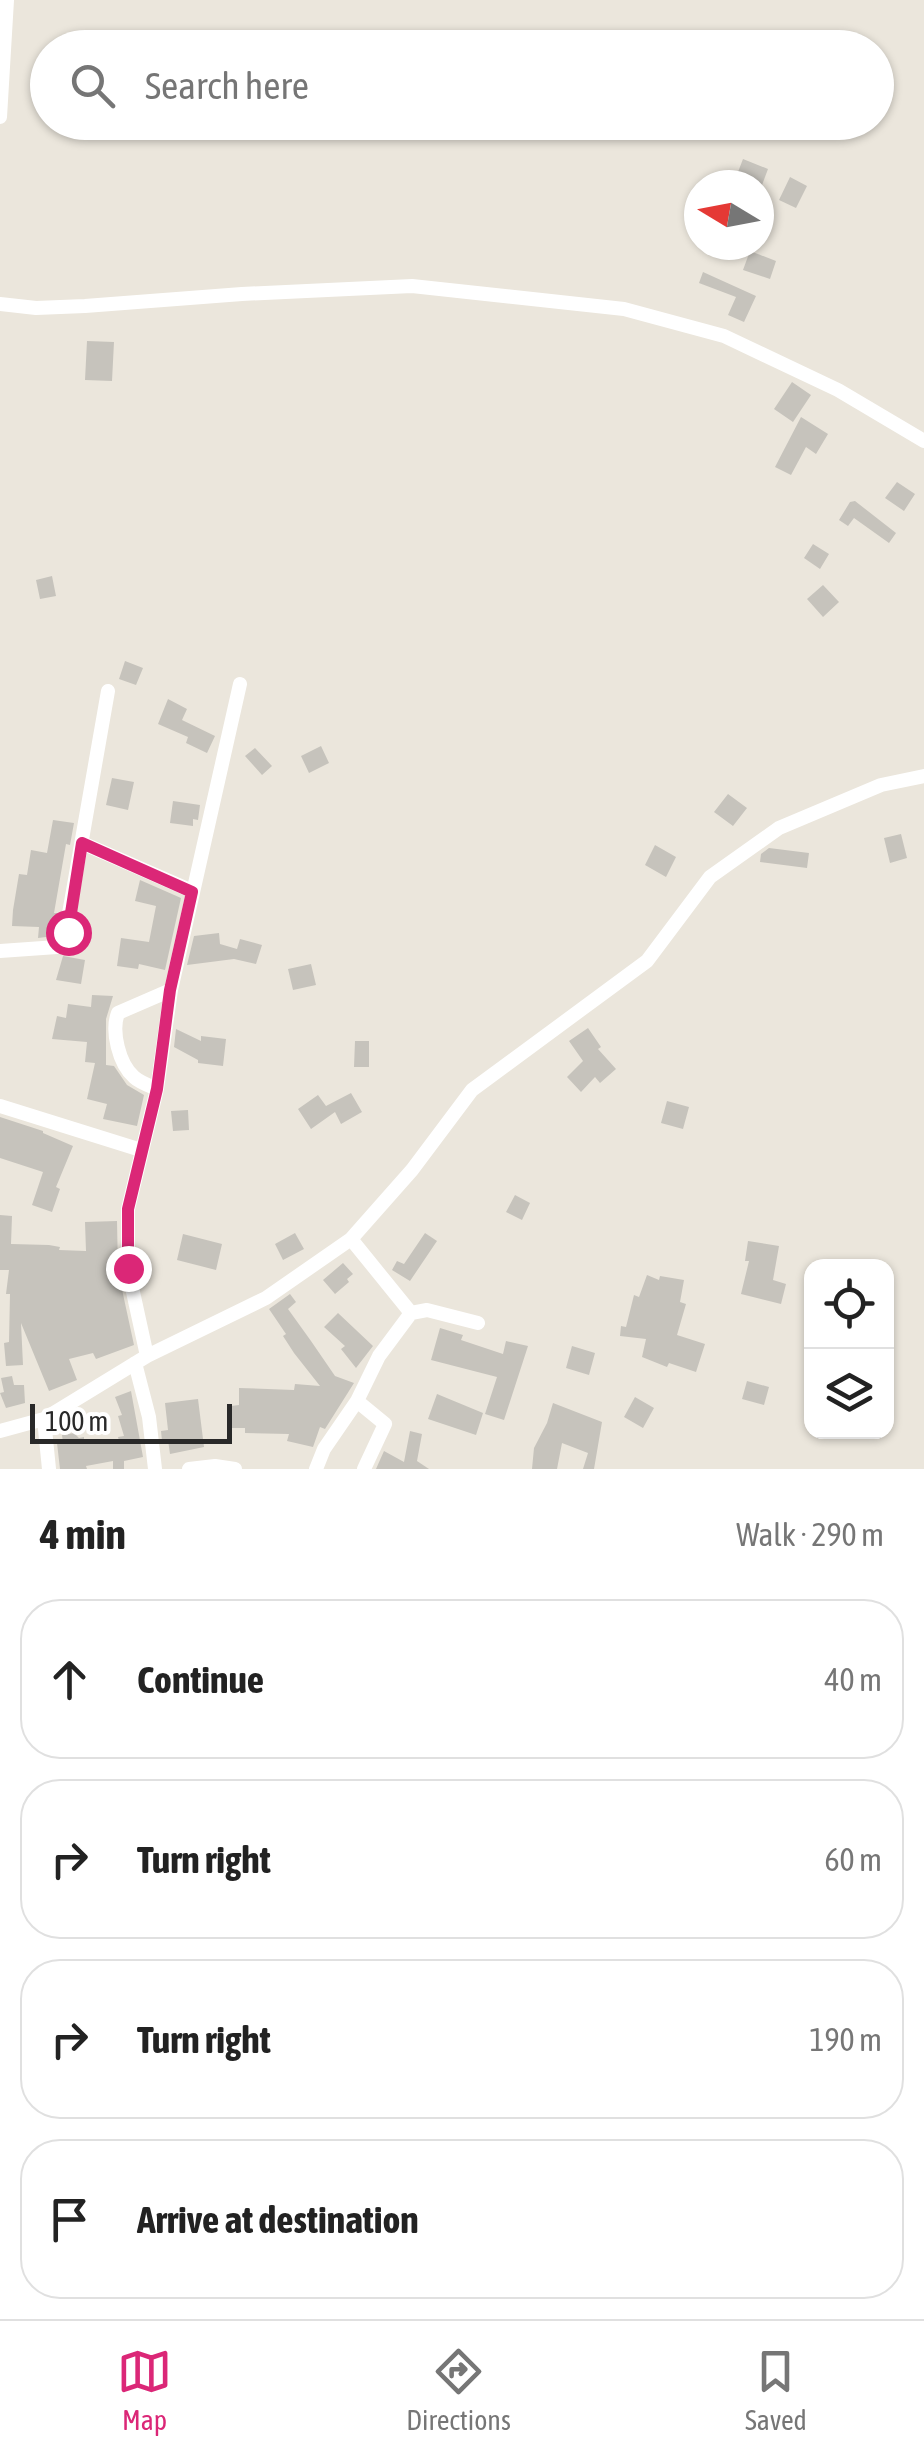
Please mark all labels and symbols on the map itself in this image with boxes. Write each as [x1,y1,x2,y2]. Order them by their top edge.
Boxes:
north arrow [684,170,774,260]
route start [46,910,92,956]
route end [106,1246,152,1292]
scale bar [30,1399,232,1444]

